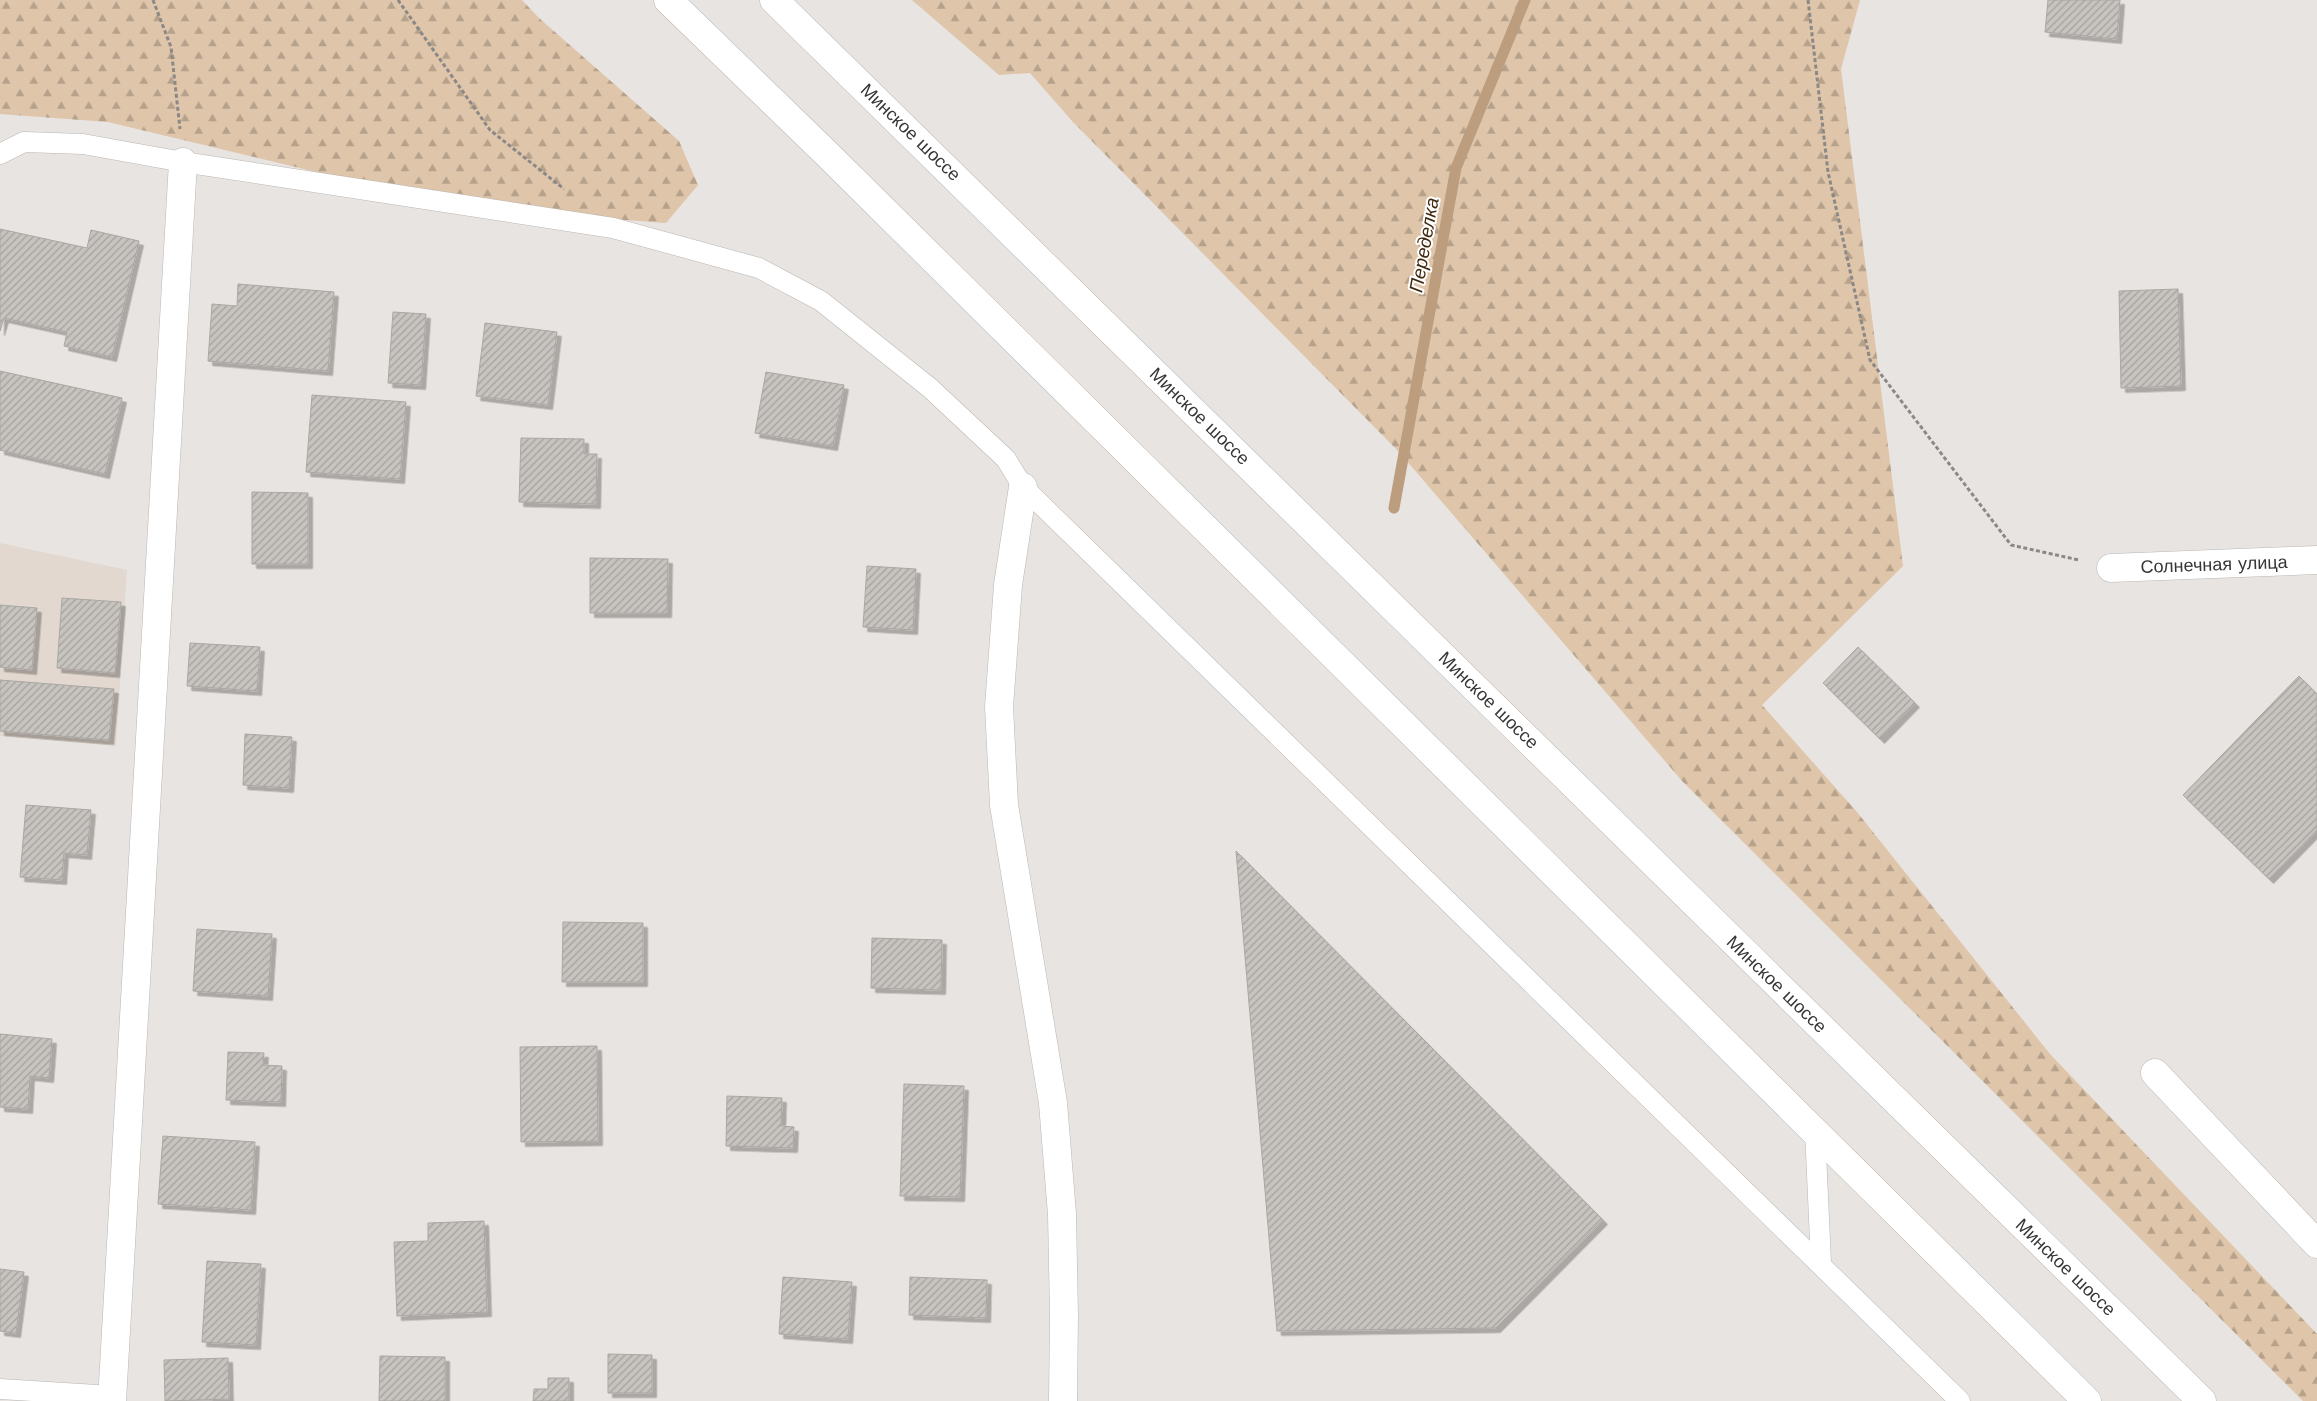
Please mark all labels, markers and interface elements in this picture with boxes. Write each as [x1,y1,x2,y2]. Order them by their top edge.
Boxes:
street label: Минское шоссе [857,79,965,185]
water label: Переделка [1404,196,1444,294]
street label: Минское шоссе [1146,363,1254,469]
street label: Солнечная улица [2140,551,2289,577]
street label: Минское шоссе [1435,647,1543,753]
street label: Минское шоссе [1723,931,1831,1037]
street label: Минское шоссе [2012,1214,2120,1320]

